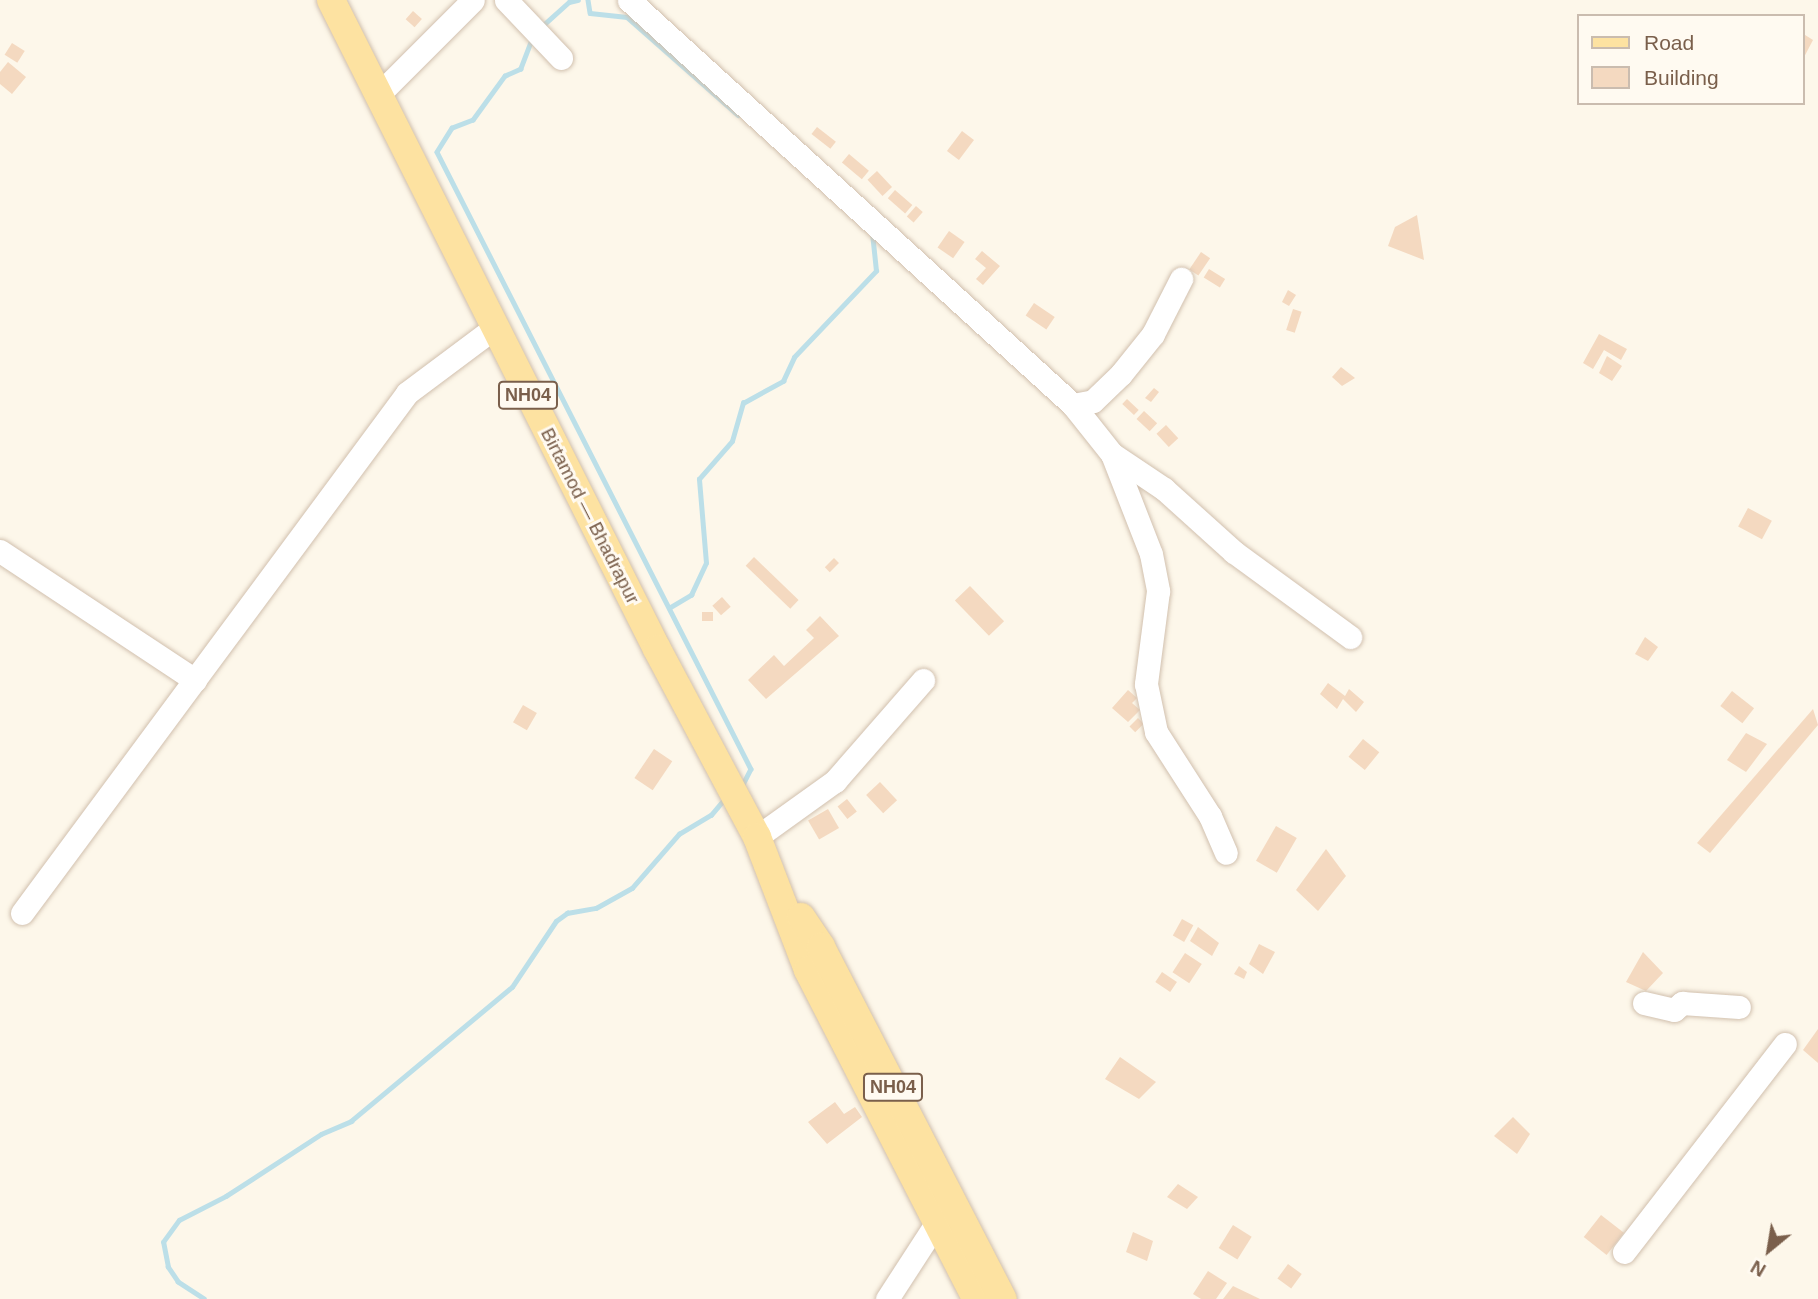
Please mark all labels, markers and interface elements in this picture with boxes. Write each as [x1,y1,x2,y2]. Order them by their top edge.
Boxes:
legend [1576,14,1804,105]
text: Road [1644,31,1694,54]
text: Building [1644,66,1719,89]
road number: NH04 [496,380,560,410]
street label: Birtamod — Bhadrapur [536,424,644,608]
road number: NH04 [862,1072,924,1102]
north arrow [1734,1215,1804,1285]
text: N [1747,1256,1769,1281]

